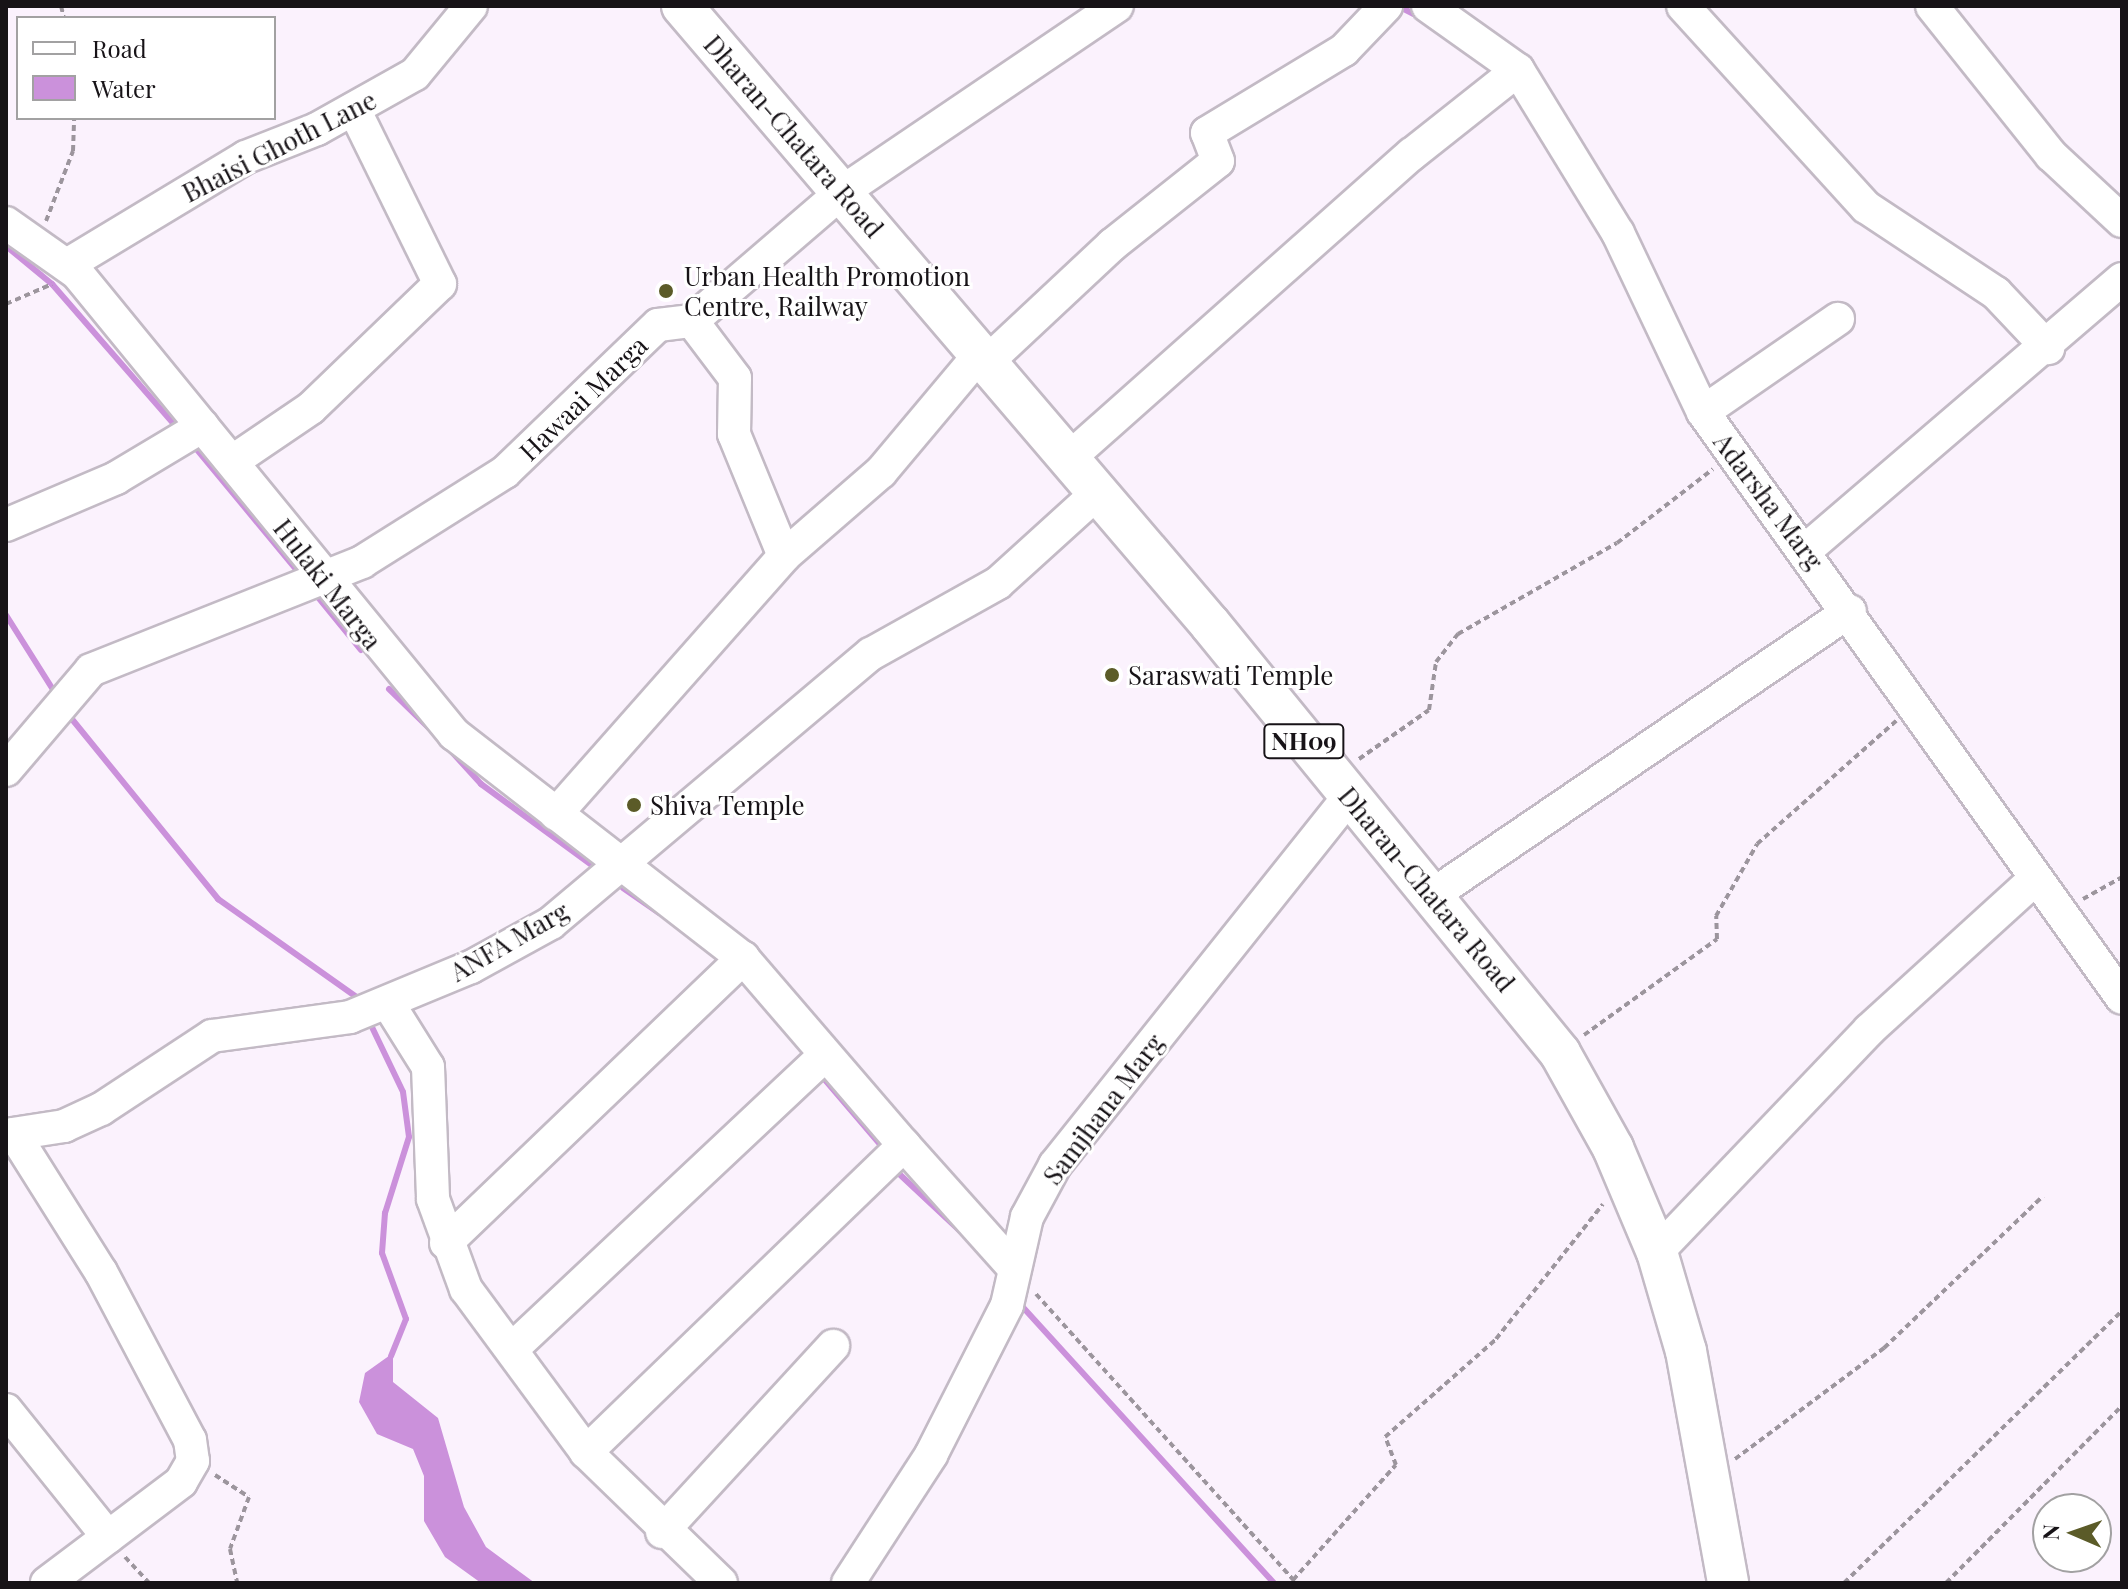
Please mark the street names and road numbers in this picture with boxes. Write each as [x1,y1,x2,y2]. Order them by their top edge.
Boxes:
street label: Dharan-Chatara Road [698,28,890,244]
street label: Bhaisi Ghoth Lane [177,84,381,208]
street label: Hawaai Marga [513,329,653,467]
street label: Adarsha Marg [1707,426,1831,576]
street label: Hulaki Marga [267,513,389,655]
road number: NH09 [1262,721,1346,761]
street label: Dharan-Chatara Road [1332,780,1522,998]
street label: ANFA Marg [444,895,574,987]
street label: Samjhana Marg [1036,1027,1170,1191]

